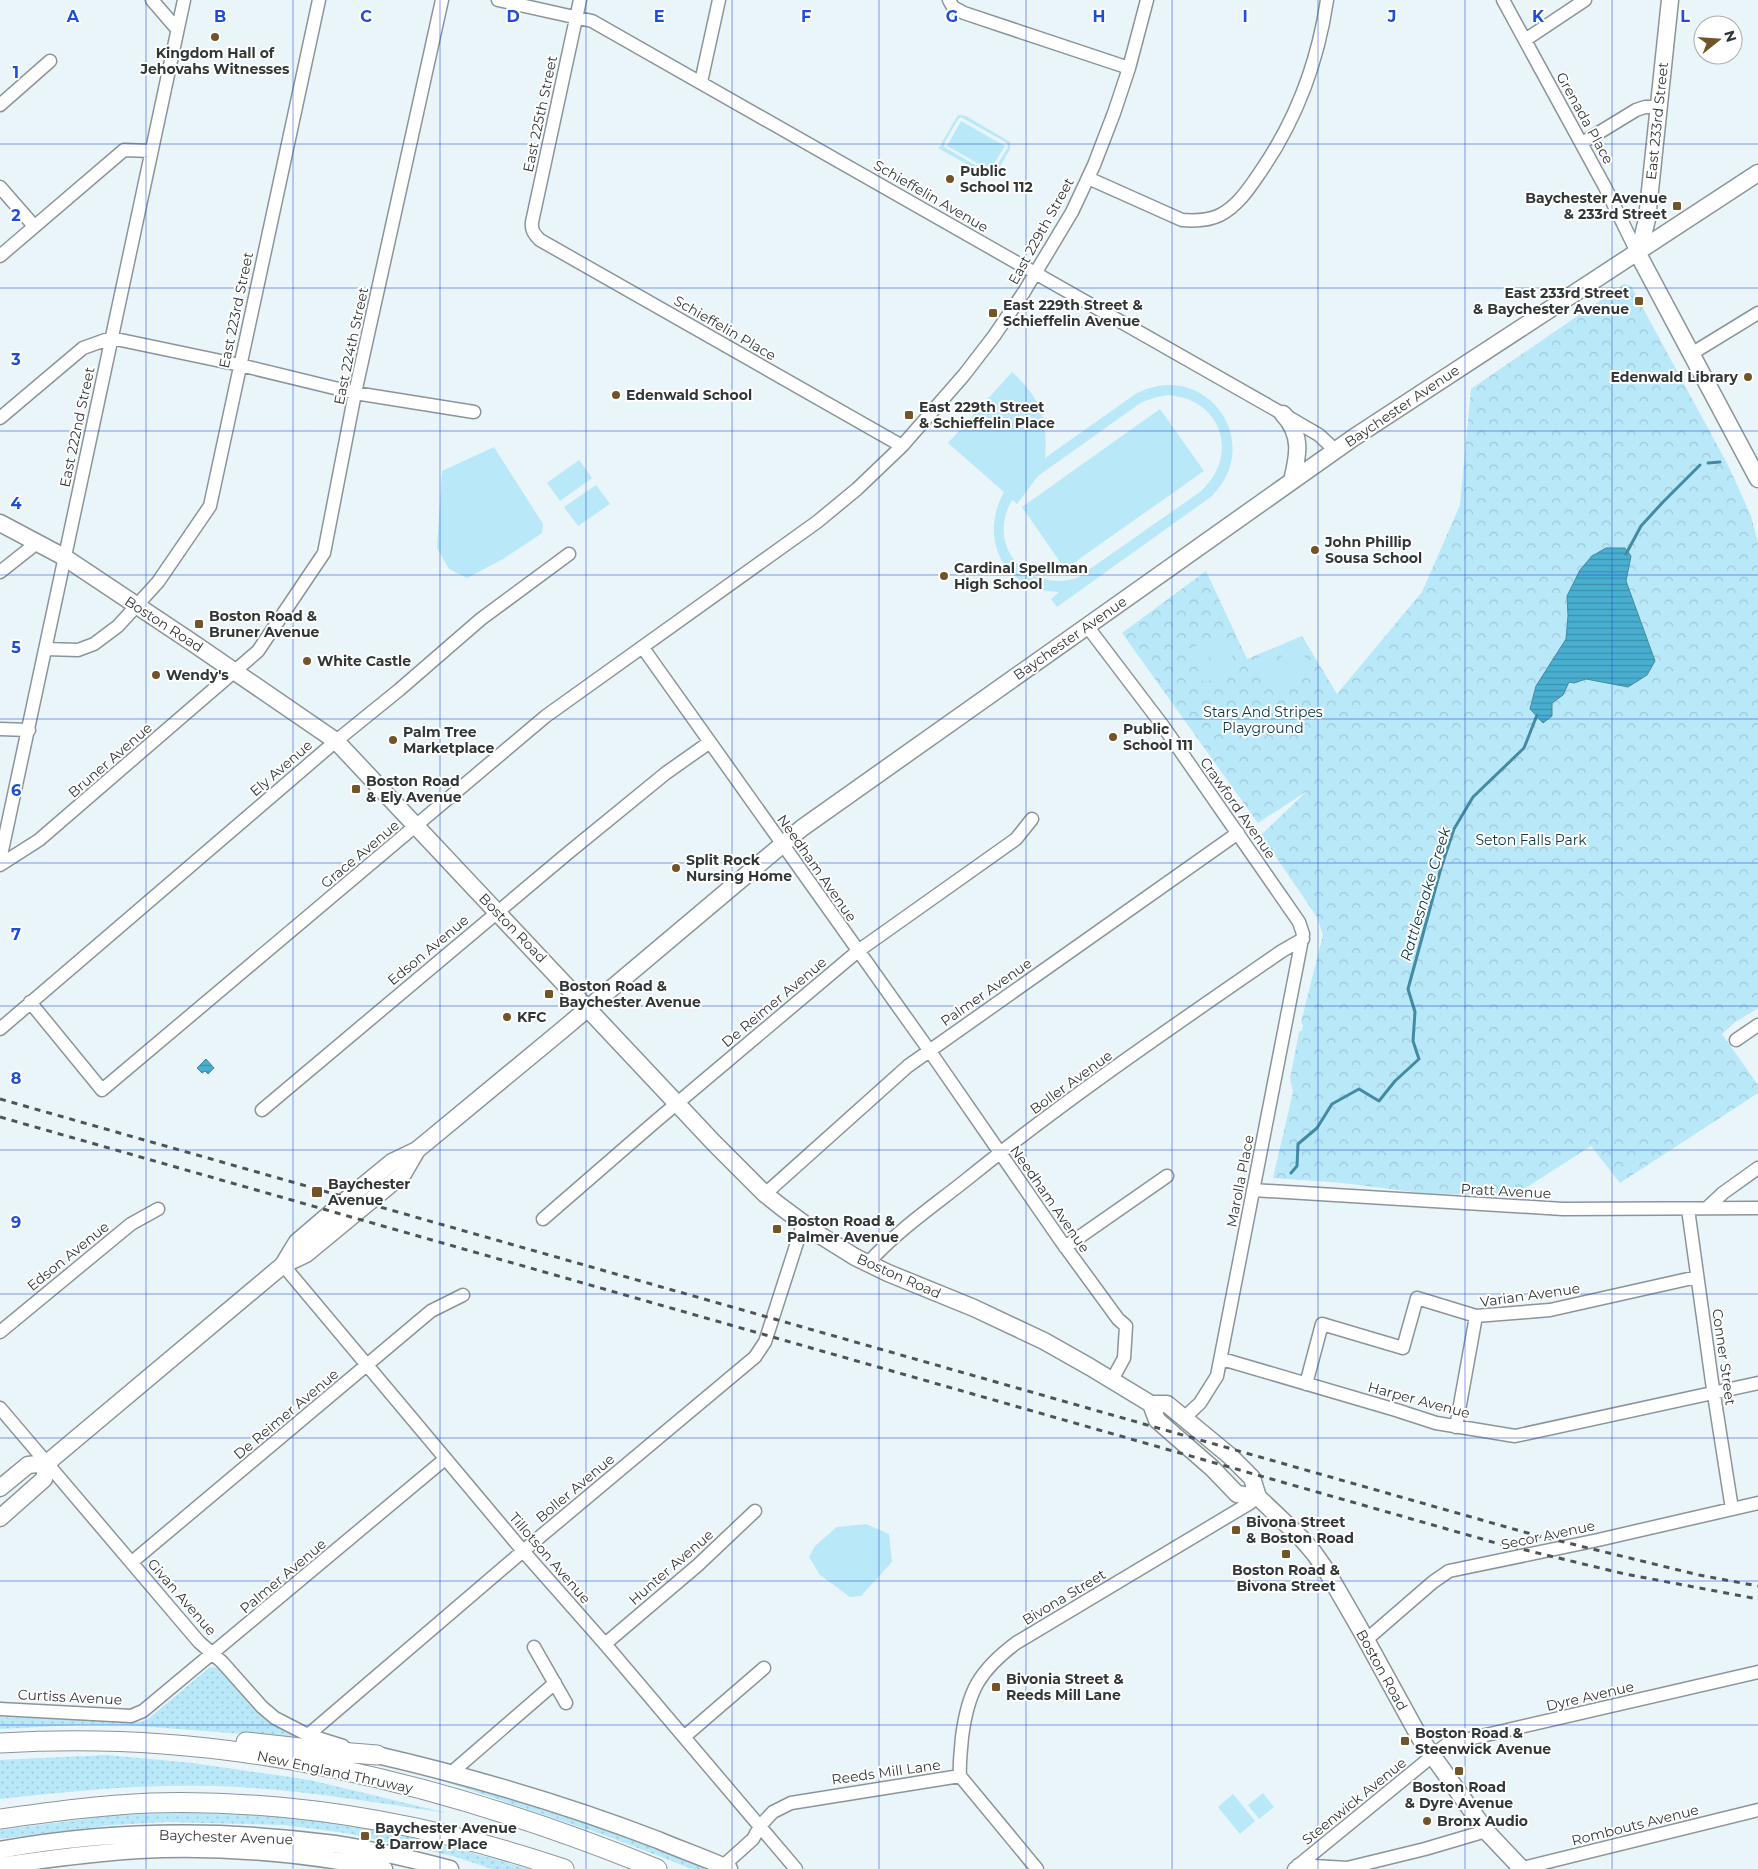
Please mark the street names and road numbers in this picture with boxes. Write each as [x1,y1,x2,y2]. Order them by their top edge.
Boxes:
street label: East 225th Street [519,54,561,174]
street label: East 233rd Street [1642,61,1672,181]
street label: Grenada Place [1552,69,1618,167]
street label: Schieffelin Avenue [870,156,992,236]
street label: East 229th Street [1004,174,1078,288]
street label: East 223rd Street [215,250,257,370]
street label: East 224th Street [330,285,372,406]
street label: Schieffelin Place [671,291,779,365]
street label: Baychester Avenue [1341,361,1463,451]
street label: East 222nd Street [55,365,99,489]
street label: Boston Road [121,592,207,656]
street label: Baychester Avenue [1010,592,1130,684]
street label: Bruner Avenue [64,719,156,801]
street label: Ely Avenue [246,736,316,800]
street label: Crawford Avenue [1196,754,1280,862]
street label: Needham Avenue [773,811,861,925]
street label: Grace Avenue [317,816,403,892]
street label: Boston Road [475,889,551,967]
street label: Edson Avenue [384,911,472,989]
street label: De Reimer Avenue [718,953,830,1051]
street label: Palmer Avenue [937,954,1035,1030]
street label: Boller Avenue [1026,1046,1116,1118]
street label: Marolla Place [1222,1133,1258,1229]
street label: Needham Avenue [1006,1142,1094,1256]
street label: Pratt Avenue [1460,1180,1552,1202]
street label: Edson Avenue [23,1217,113,1295]
street label: Boston Road [854,1249,944,1303]
street label: Varian Avenue [1479,1279,1581,1311]
street label: Conner Street [1708,1308,1740,1407]
street label: De Reimer Avenue [230,1365,342,1463]
street label: Harper Avenue [1366,1378,1472,1422]
street label: Boller Avenue [532,1450,618,1526]
street label: Tillotson Avenue [505,1509,595,1607]
street label: Secor Avenue [1499,1516,1597,1554]
street label: Hunter Avenue [625,1525,717,1609]
street label: Palmer Avenue [236,1535,330,1617]
street label: Givan Avenue [144,1555,220,1639]
street label: Bivona Street [1019,1565,1109,1629]
street label: Boston Road [1352,1626,1412,1714]
street label: Dyre Avenue [1544,1677,1636,1715]
street label: Curtiss Avenue [17,1685,123,1709]
street label: New England Thruway [255,1747,415,1797]
street label: Steenwick Avenue [1298,1753,1410,1849]
street label: Reeds Mill Lane [830,1755,942,1789]
street label: Rombouts Avenue [1570,1800,1700,1850]
street label: Baychester Avenue [159,1826,293,1848]

